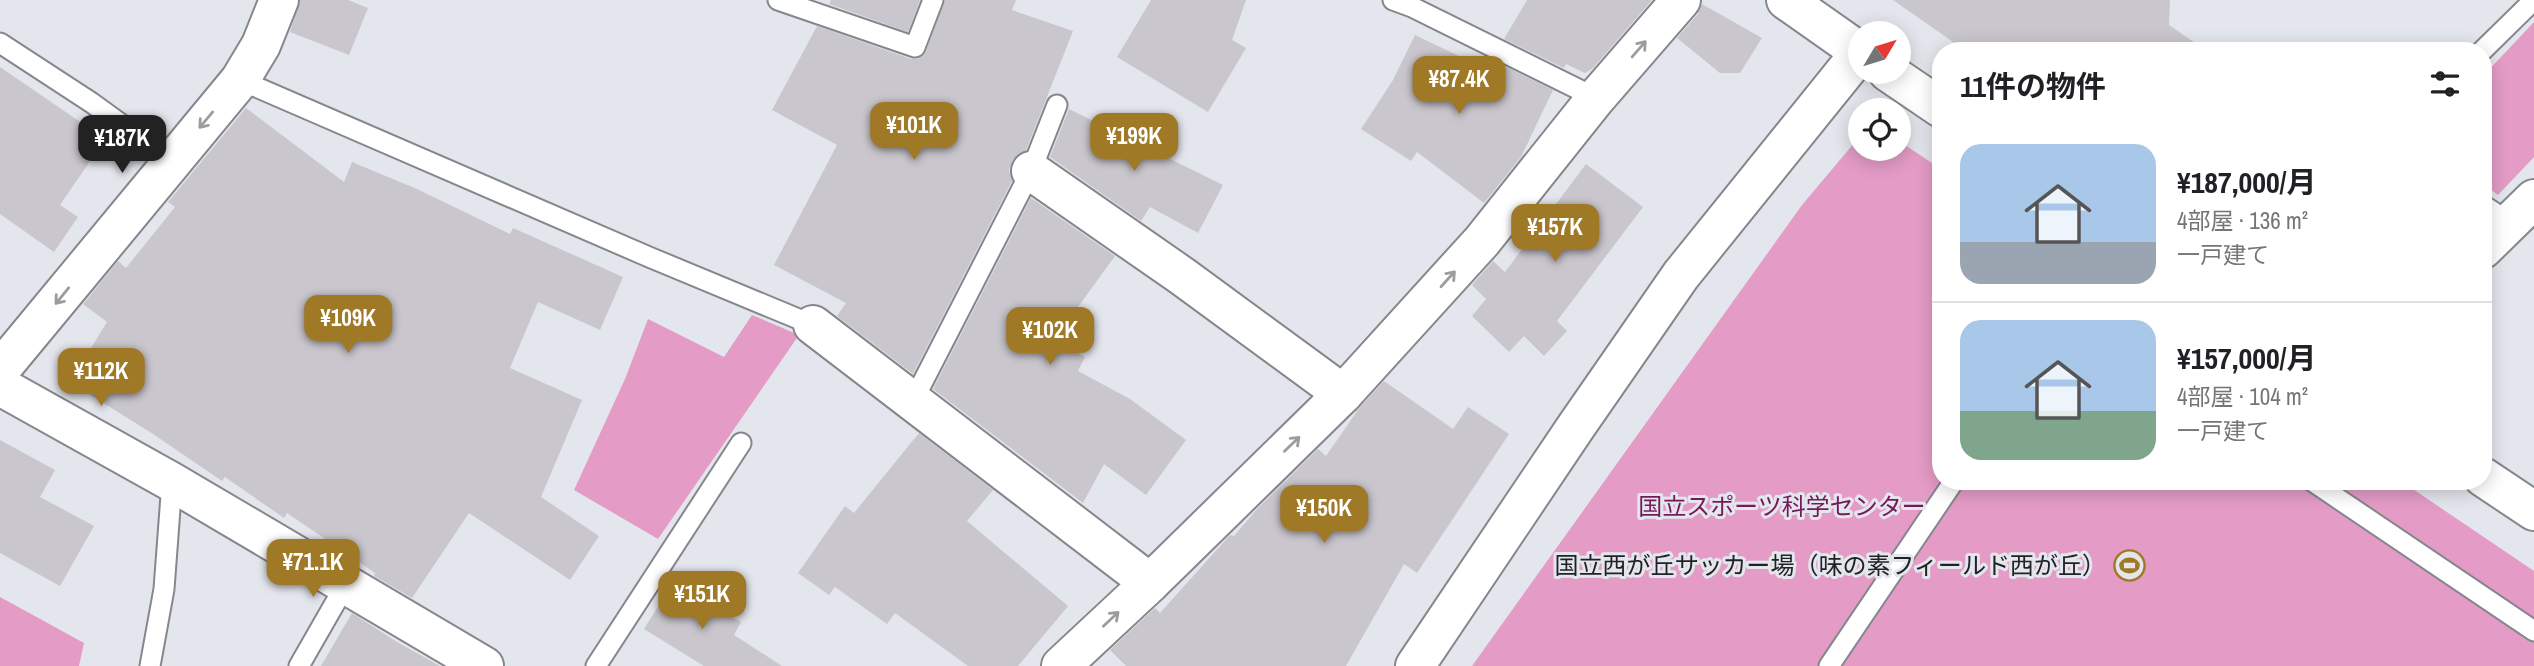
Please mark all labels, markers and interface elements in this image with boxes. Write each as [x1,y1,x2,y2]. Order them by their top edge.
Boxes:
north arrow [1848,21,1911,84]
map controls [1848,21,1911,161]
one-way arrow [1631,40,1647,58]
pin: ¥87.4K [1402,57,1516,116]
text: ¥87.4K [1429,63,1489,94]
icon: filters [2426,65,2464,103]
text: 11件の物件 [1960,66,2106,106]
button: locate [1848,98,1911,161]
pin: ¥101K [865,102,963,162]
text: ¥101K [886,109,942,140]
one-way arrow [198,111,214,129]
pin: ¥199K [1085,114,1183,173]
pin: ¥187K [73,116,171,175]
text: ¥199K [1106,120,1162,151]
text: ¥187K [94,122,150,153]
text: ¥187,000/月 [2177,162,2316,202]
icon: home [2016,172,2100,256]
pin: ¥157K [1506,204,1604,264]
text: 4部屋 · 136 m² [2177,205,2308,236]
text: ¥157K [1527,211,1583,242]
text: 一戸建て [2177,239,2269,270]
one-way arrow [1440,270,1456,288]
one-way arrow [54,286,69,304]
pin: ¥109K [299,296,397,355]
text: ¥109K [320,302,376,333]
pin: ¥102K [1001,308,1099,367]
text: ¥102K [1022,314,1078,345]
text: ¥157,000/月 [2177,338,2316,378]
pin: ¥112K [52,348,150,408]
icon: home [2016,348,2100,432]
text: ¥112K [74,355,128,386]
text: 4部屋 · 104 m² [2177,381,2308,412]
text: 一戸建て [2177,415,2269,446]
one-way arrow [1283,436,1300,453]
pin: ¥150K [1275,486,1373,545]
park label: 国立スポーツ科学センター [1638,490,1926,522]
text: ¥150K [1296,492,1352,523]
pin: ¥71.1K [256,540,370,599]
text: ¥71.1K [283,546,343,577]
sports icon: 国立西が丘サッカー場（味の素フィールド西が丘） [2112,548,2146,582]
place label: 国立西が丘サッカー場（味の素フィールド西が丘） [1554,549,2106,581]
pin: ¥151K [653,572,751,631]
text: ¥151K [674,578,730,609]
one-way arrow [1102,611,1119,628]

